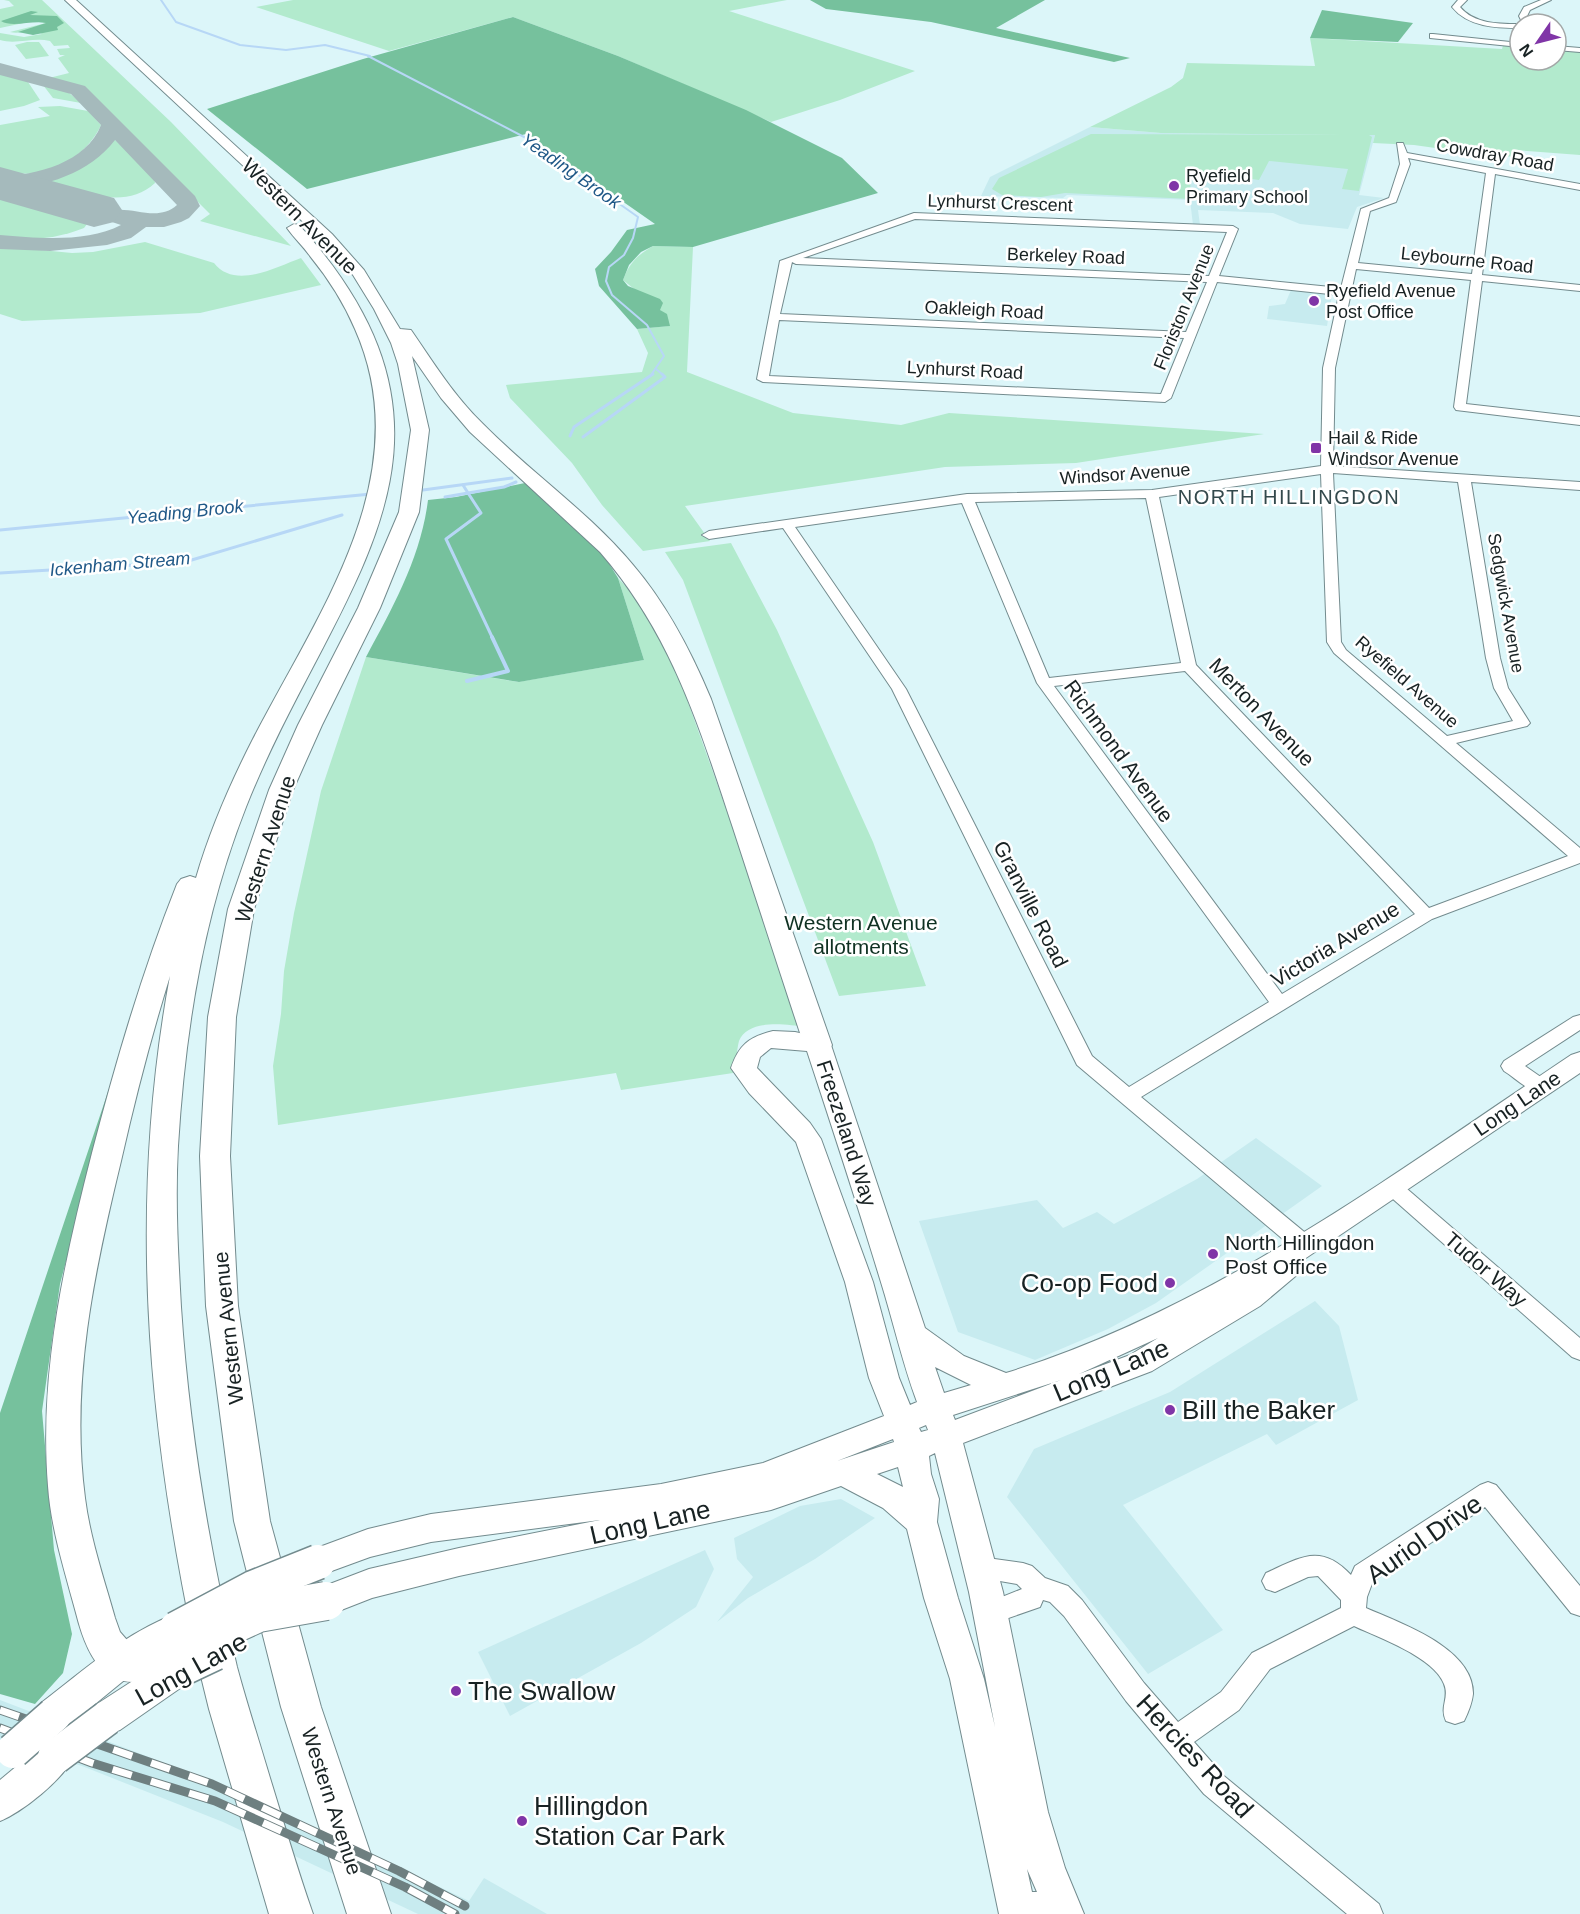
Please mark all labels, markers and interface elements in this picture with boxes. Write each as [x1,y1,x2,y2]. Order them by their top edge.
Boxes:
north arrow [1508,12,1568,72]
text: N [1516,41,1536,60]
water label: Yeading Brook [517,129,626,213]
street label: Cowdray Road [1435,135,1555,175]
street label: Western Avenue [238,154,362,278]
place label: Ryefield Primary School [1186,166,1308,207]
marker: Ryefield Primary School [1167,179,1181,193]
street label: Lynhurst Crescent [927,190,1073,216]
street label: Floriston Avenue [1150,241,1218,373]
street label: Leybourne Road [1400,243,1534,277]
street label: Berkeley Road [1007,244,1125,268]
place label: Ryefield Avenue Post Office [1326,281,1456,322]
marker: Ryefield Avenue Post Office [1307,294,1321,308]
street label: Oakleigh Road [924,297,1044,323]
street label: Lynhurst Road [906,357,1024,383]
place label: Hail & Ride Windsor Avenue [1328,428,1459,469]
marker: Hail & Ride Windsor Avenue [1309,441,1323,455]
street label: Windsor Avenue [1059,459,1191,489]
district label: NORTH HILLINGDON [1178,486,1400,508]
water label: Yeading Brook [126,496,245,528]
street label: Sedgwick Avenue [1484,531,1528,675]
water label: Ickenham Stream [49,548,191,580]
street label: Ryefield Avenue [1351,632,1463,732]
street label: Merton Avenue [1205,653,1319,771]
street label: Richmond Avenue [1060,675,1178,827]
street label: Western Avenue [230,773,300,925]
street label: Granville Road [989,837,1073,971]
street label: Victoria Avenue [1267,897,1403,991]
park label: Western Avenue allotments [784,911,938,958]
street label: Freezeland Way [813,1057,882,1209]
street label: Long Lane [1469,1066,1565,1140]
street label: Tudor Way [1440,1227,1532,1311]
place label: North Hillingdon Post Office [1225,1231,1374,1278]
marker: North Hillingdon Post Office [1206,1247,1220,1261]
street label: Western Avenue [209,1251,247,1405]
place label: Co-op Food [1021,1268,1158,1298]
marker: Co-op Food [1163,1276,1177,1290]
street label: Long Lane [1049,1332,1173,1408]
place label: Bill the Baker [1182,1395,1336,1425]
marker: Bill the Baker [1163,1403,1177,1417]
street label: Auriol Drive [1360,1488,1488,1590]
street label: Long Lane [587,1494,713,1550]
street label: Long Lane [130,1626,252,1712]
place label: The Swallow [468,1676,616,1706]
marker: The Swallow [449,1684,463,1698]
street label: Hercies Road [1130,1688,1260,1824]
street label: Western Avenue [297,1725,367,1877]
place label: Hillingdon Station Car Park [534,1791,726,1851]
marker: Hillingdon Station Car Park [515,1814,529,1828]

